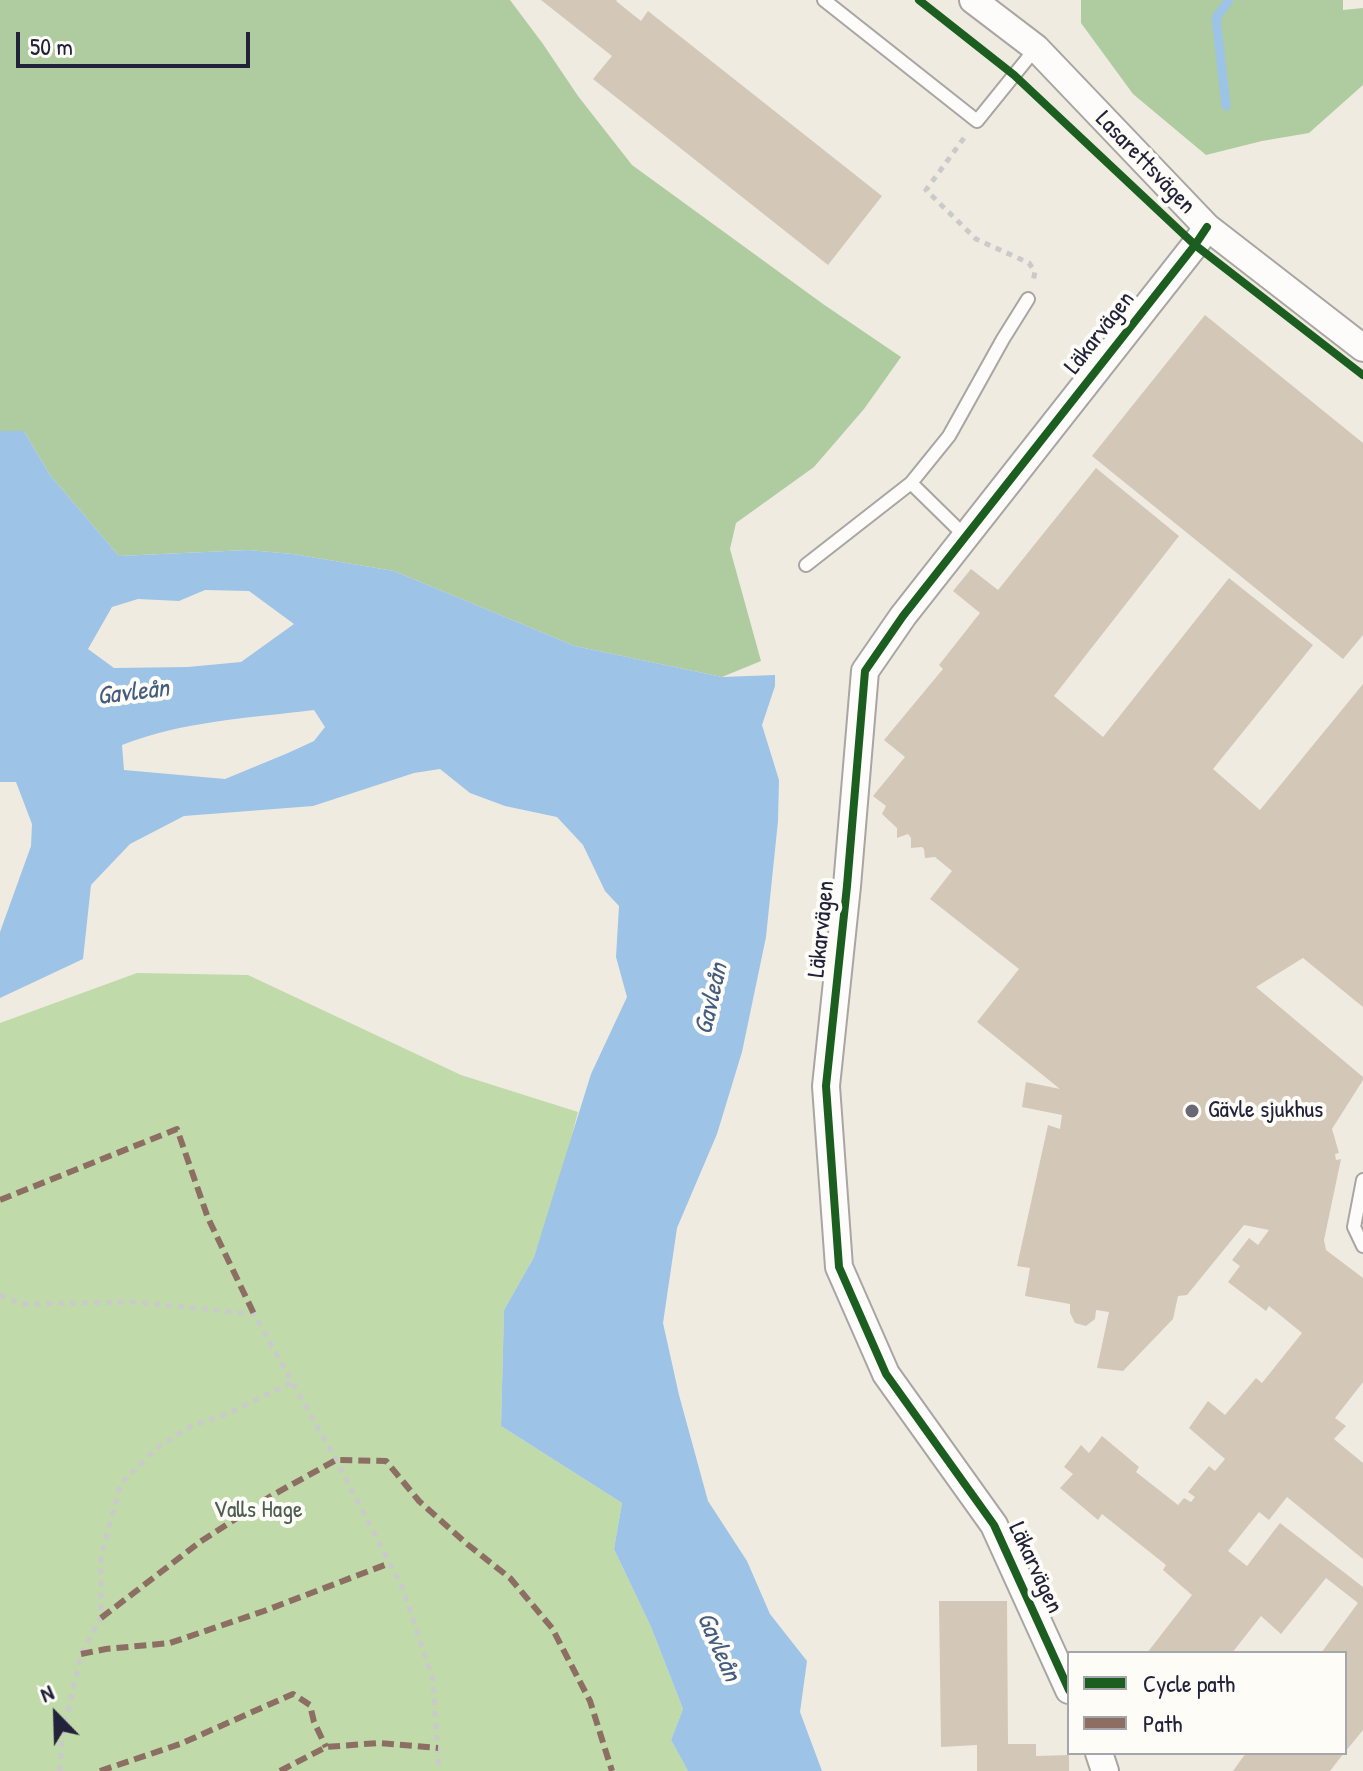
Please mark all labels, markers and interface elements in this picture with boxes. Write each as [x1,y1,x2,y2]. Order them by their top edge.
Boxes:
scale bar [20,16,254,66]
text: 50 m [30,30,73,62]
street label: Lasarettsvägen [1089,106,1201,220]
street label: Läkarvägen [1059,286,1141,380]
water label: Gavleån [95,673,171,713]
street label: Läkarvägen [803,879,841,979]
water label: Gavleån [689,960,735,1038]
place label: Gävle sjukhus [1208,1097,1323,1125]
marker: Gävle sjukhus [1183,1102,1201,1120]
park label: Valls Hage [214,1497,302,1525]
street label: Läkarvägen [1001,1518,1069,1618]
water label: Gavleån [689,1608,747,1686]
legend [1067,1651,1347,1755]
text: Cycle path [1143,1667,1235,1699]
north arrow [16,1675,96,1755]
text: N [35,1677,58,1709]
text: Path [1143,1707,1182,1739]

